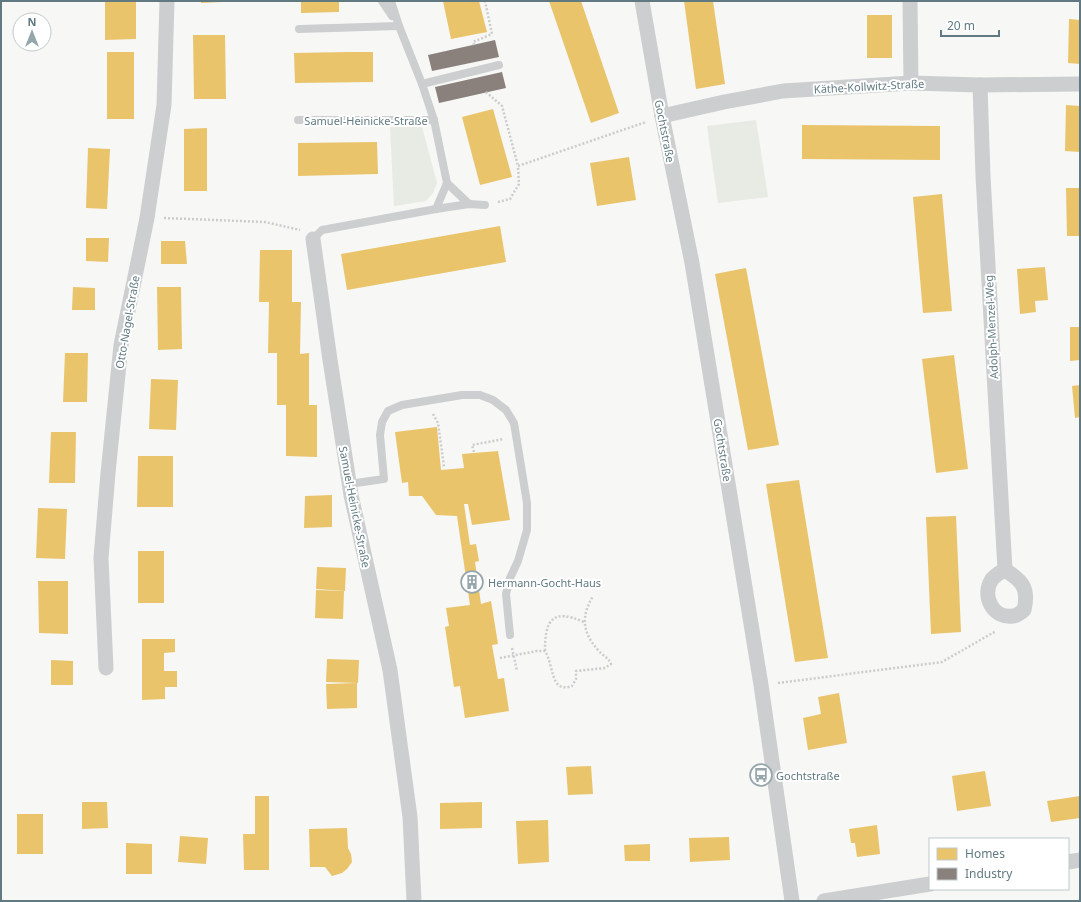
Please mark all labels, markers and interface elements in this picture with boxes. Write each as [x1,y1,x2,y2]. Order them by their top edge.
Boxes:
north arrow [12,12,52,52]
scale bar [941,12,999,38]
text: N [28,14,36,29]
text: 20 m [947,17,975,34]
street label: Käthe-Kollwitz-Straße [813,76,925,96]
street label: Gochtstraße [652,98,678,164]
street label: Samuel-Heinicke-Straße [304,113,428,128]
street label: Otto-Nagel-Straße [111,274,143,370]
street label: Adolph-Menzel-Weg [981,275,1001,379]
street label: Gochtstraße [711,417,735,483]
street label: Samuel-Heinicke-Straße [336,445,374,569]
building icon: Hermann-Gocht-Haus [459,569,485,595]
place label: Hermann-Gocht-Haus [488,575,601,590]
bus stop icon: Gochtstraße [748,762,774,788]
place label: Gochtstraße [776,768,840,783]
legend [929,838,1069,890]
text: Homes [965,845,1005,862]
text: Industry [965,865,1013,882]

